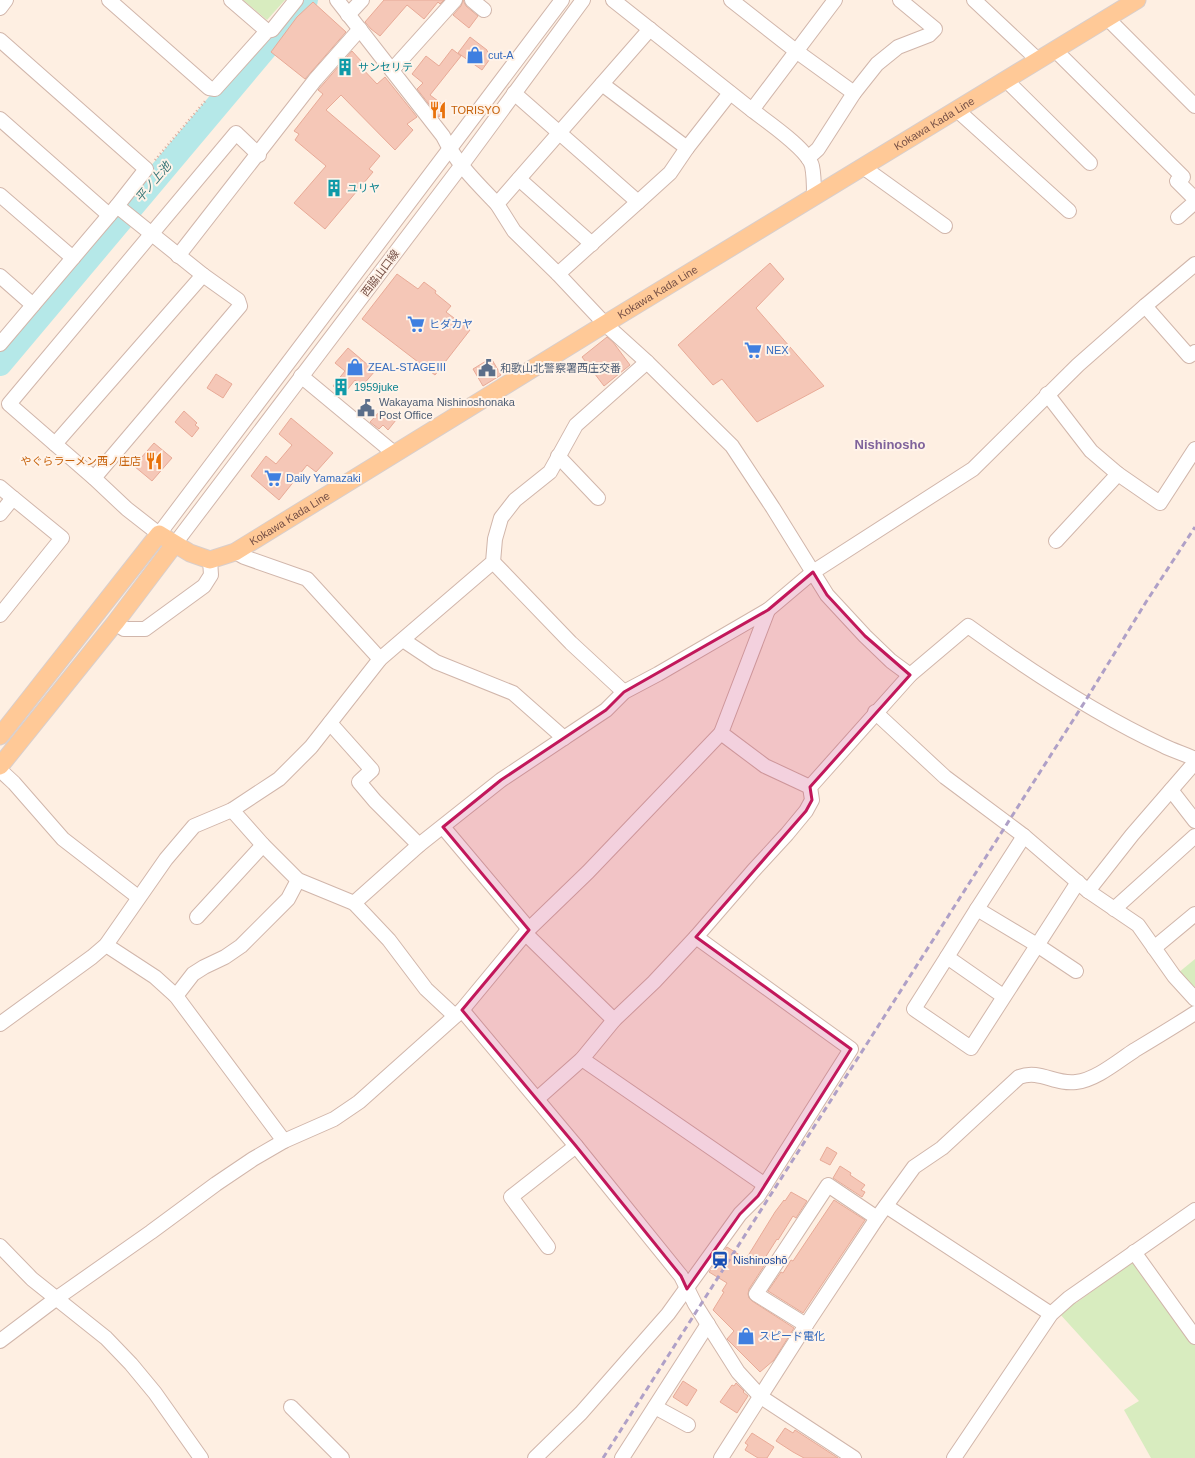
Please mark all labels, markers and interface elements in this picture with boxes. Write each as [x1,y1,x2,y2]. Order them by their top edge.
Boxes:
shop icon: cut-A [465,45,485,65]
place label: cut-A [488,49,514,61]
building icon: サンセリテ [335,57,355,77]
place label: サンセリテ [358,61,413,73]
street label: Kokawa Kada Line [892,94,977,152]
restaurant icon: TORISYO [428,100,448,120]
place label: TORISYO [451,104,501,116]
water label: 平ノ上池 [132,158,174,205]
building icon: ユリヤ [324,178,344,198]
place label: ユリヤ [347,182,380,194]
street label: 西脇山口線 [359,247,401,299]
street label: Kokawa Kada Line [615,263,700,321]
supermarket icon: ヒダカヤ [406,314,426,334]
place label: ヒダカヤ [429,318,473,330]
supermarket icon: NEX [743,340,763,360]
place label: NEX [766,344,789,356]
shop icon: ZEAL-STAGEⅢ [345,357,365,377]
public building icon: 和歌山北警察署西庄交番 [477,358,497,378]
place label: ZEAL-STAGEⅢ [368,361,447,373]
place label: 和歌山北警察署西庄交番 [500,362,621,374]
building icon: 1959juke [331,377,351,397]
place label: 1959juke [354,381,399,393]
place label: Wakayama Nishinoshonaka Post Office [379,396,516,421]
public building icon: Wakayama Nishinoshonaka Post Office [356,398,376,418]
district label: Nishinosho [855,437,925,452]
restaurant icon: やぐらラーメン西ノ庄店 [144,451,164,471]
place label: やぐらラーメン西ノ庄店 [20,455,141,467]
supermarket icon: Daily Yamazaki [263,468,283,488]
place label: Daily Yamazaki [286,472,361,484]
street label: Kokawa Kada Line [247,489,332,548]
station icon: Nishinoshō [710,1250,730,1270]
place label: Nishinoshō [733,1254,787,1266]
shop icon: スピード電化 [736,1326,756,1346]
place label: スピード電化 [759,1330,825,1342]

